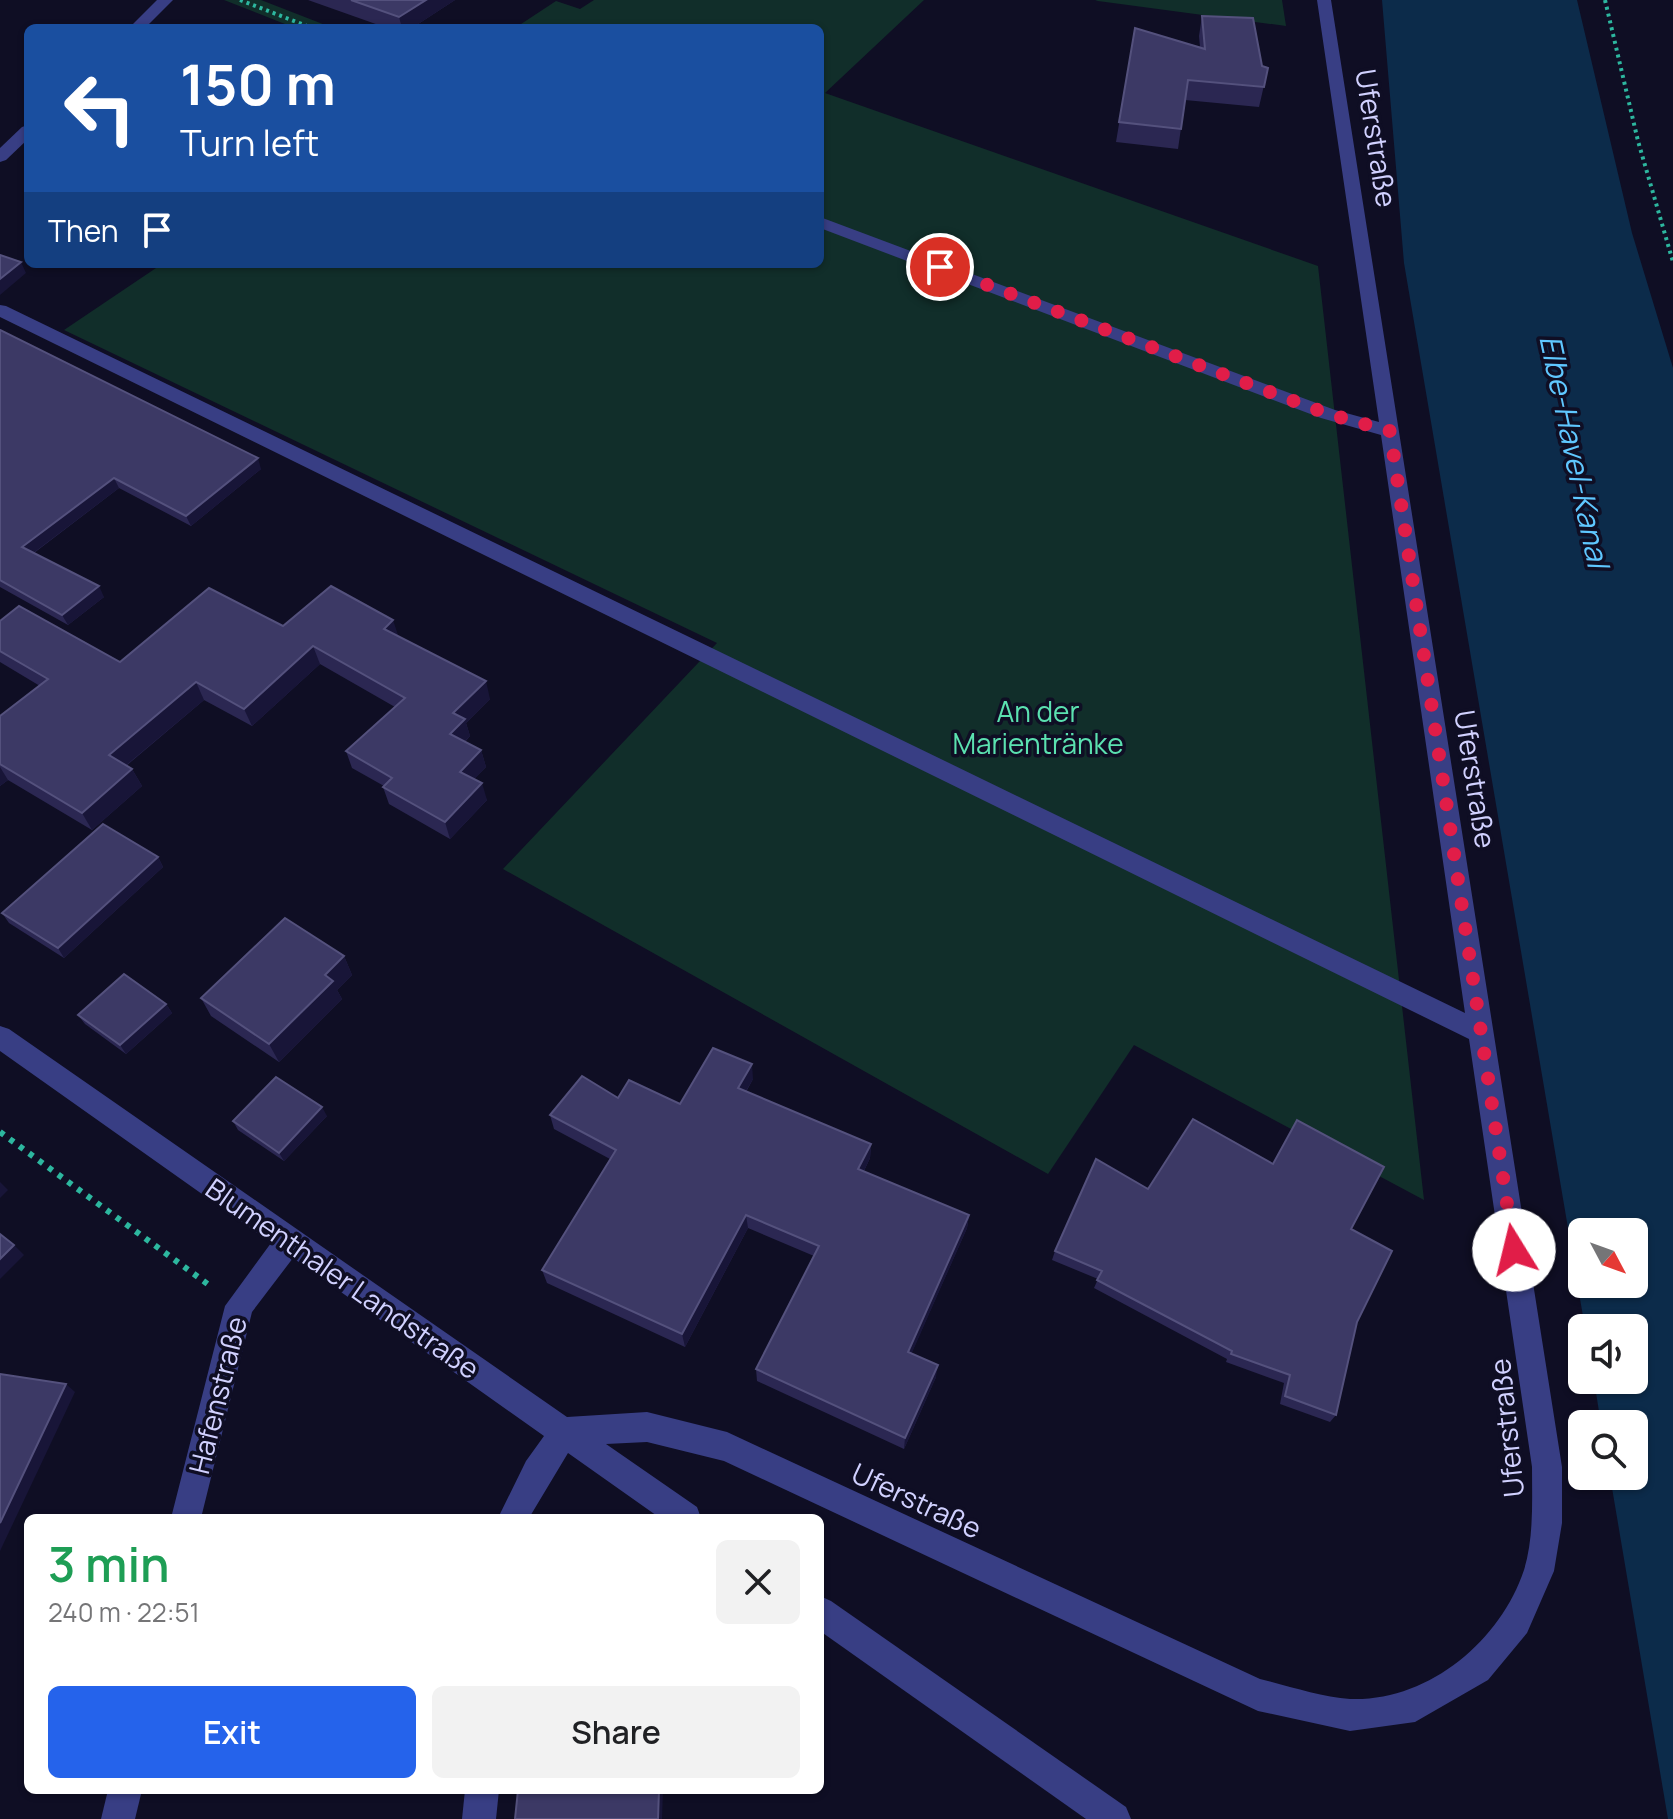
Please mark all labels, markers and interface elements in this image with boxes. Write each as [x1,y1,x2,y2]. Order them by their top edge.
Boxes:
text: 150 m [180,45,336,122]
icon: left [48,56,152,160]
street label: Uferstraße [1347,66,1407,210]
text: Turn left [180,118,319,167]
icon: arrive [135,208,179,252]
text: Then [48,210,119,251]
pin [906,233,974,301]
icon: arrive [918,245,962,289]
water label: Elbe-Havel-Kanal [1530,331,1620,575]
park label: An der Marientränke [952,692,1124,762]
street label: Uferstraße [1446,707,1506,851]
street label: Blumenthaler Landstraße [199,1169,487,1387]
position arrow [1472,1208,1556,1292]
north arrow [1568,1218,1648,1298]
map controls [1568,1218,1648,1490]
street label: Hafenstraße [179,1312,255,1478]
button: sound [1568,1314,1648,1394]
street label: Uferstraße [1480,1357,1532,1499]
button: search [1568,1410,1648,1490]
street label: Uferstraße [846,1453,988,1547]
text: 3 min [48,1531,170,1596]
button: close [716,1540,800,1624]
text: 240 m · 22:51 [48,1594,200,1630]
button: Exit [48,1686,416,1778]
button: Share [432,1686,800,1778]

